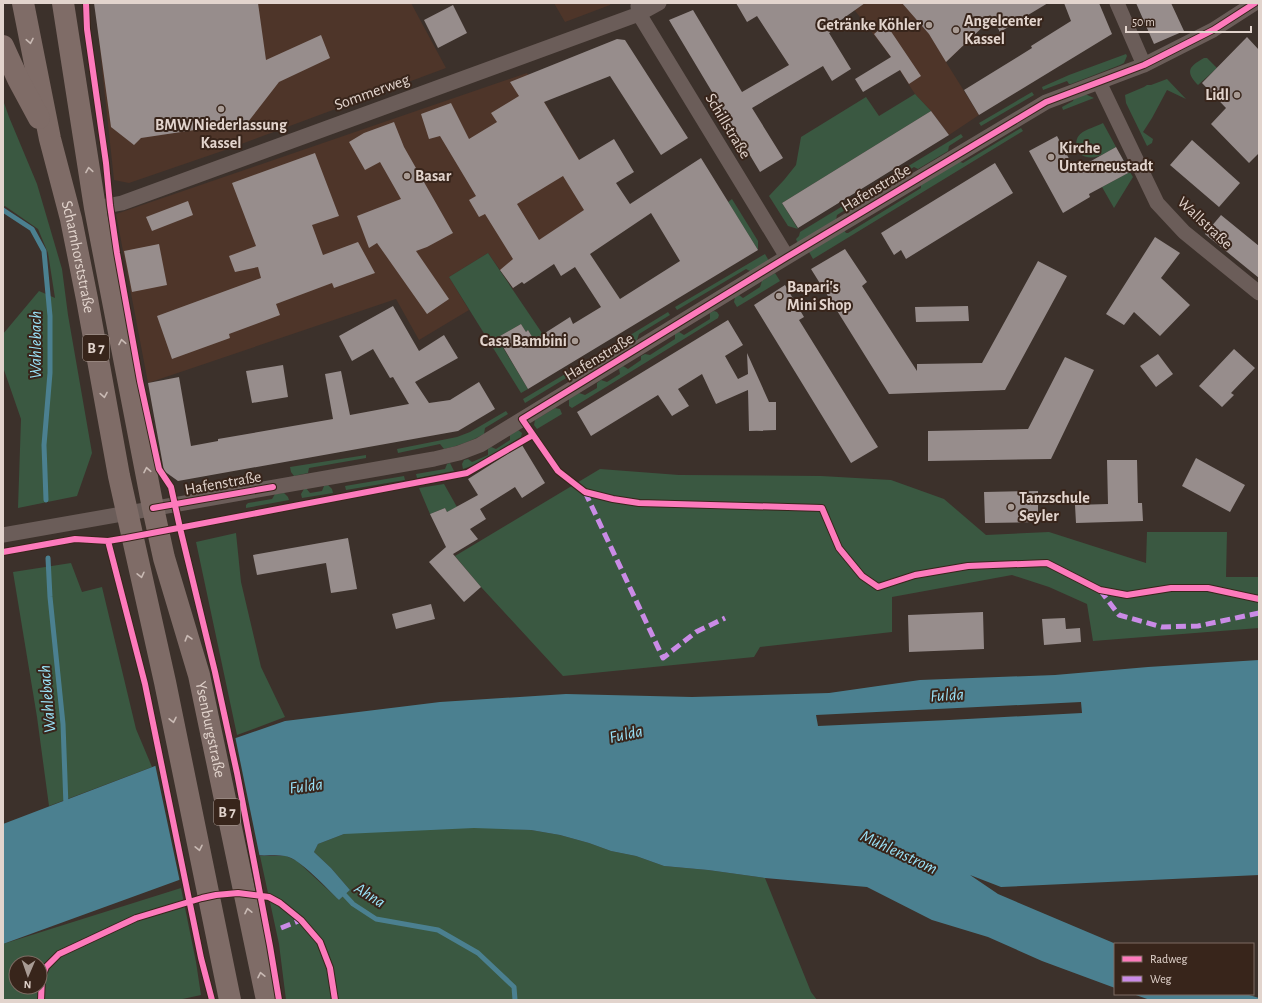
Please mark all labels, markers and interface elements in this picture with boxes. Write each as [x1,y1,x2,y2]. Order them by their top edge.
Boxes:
scale bar [1126,8,1251,34]
place label: Angelcenter Kassel [964,13,1043,47]
text: 50 m [1132,16,1155,28]
place label: Getränke Köhler [817,17,921,33]
marker: Getränke Köhler [924,20,934,30]
marker: Angelcenter Kassel [951,25,961,35]
one-way arrow [26,38,34,44]
street label: Sommerweg [332,71,412,113]
place label: Lidl [1205,87,1229,103]
marker: Lidl [1232,90,1242,100]
street label: Schillstraße [702,91,754,161]
marker: BMW Niederlassung Kassel [216,104,226,114]
place label: BMW Niederlassung Kassel [155,117,288,151]
place label: Kirche Unterneustadt [1059,140,1154,174]
marker: Kirche Unterneustadt [1046,152,1056,162]
street label: Hafenstraße [839,161,913,215]
one-way arrow [85,167,94,173]
place label: Basar [415,168,452,184]
marker: Basar [402,171,412,181]
street label: Wallstraße [1175,194,1235,252]
street label: Scharnhorststraße [59,199,97,314]
place label: Bapari's Mini Shop [787,279,852,313]
marker: Bapari's Mini Shop [774,291,784,301]
water label: Wahlebach [27,311,44,379]
street label: Hafenstraße [562,330,636,384]
place label: Casa Bambini [480,333,567,349]
road number: B 7 [83,335,109,361]
marker: Casa Bambini [570,336,580,346]
one-way arrow [118,339,126,345]
one-way arrow [99,392,108,398]
one-way arrow [143,467,151,473]
street label: Hafenstraße [183,468,263,498]
place label: Tanzschule Seyler [1019,490,1090,525]
marker: Tanzschule Seyler [1006,502,1016,512]
one-way arrow [136,571,145,578]
one-way arrow [184,634,193,641]
water label: Wahlebach [36,664,58,734]
street label: Ysenburgstraße [193,680,228,779]
water label: Fulda [930,686,964,704]
one-way arrow [169,717,177,724]
water label: Fulda [608,722,644,746]
water label: Fulda [288,776,324,796]
road number: B 7 [214,799,240,825]
water label: Mühlenstrom [858,827,940,877]
one-way arrow [195,845,203,851]
water label: Ahna [351,879,388,911]
one-way arrow [244,908,253,914]
legend [1114,943,1254,995]
text: Radweg [1150,953,1187,965]
north arrow [8,955,48,995]
one-way arrow [258,971,266,978]
text: Weg [1150,973,1172,985]
text: N [24,979,32,990]

